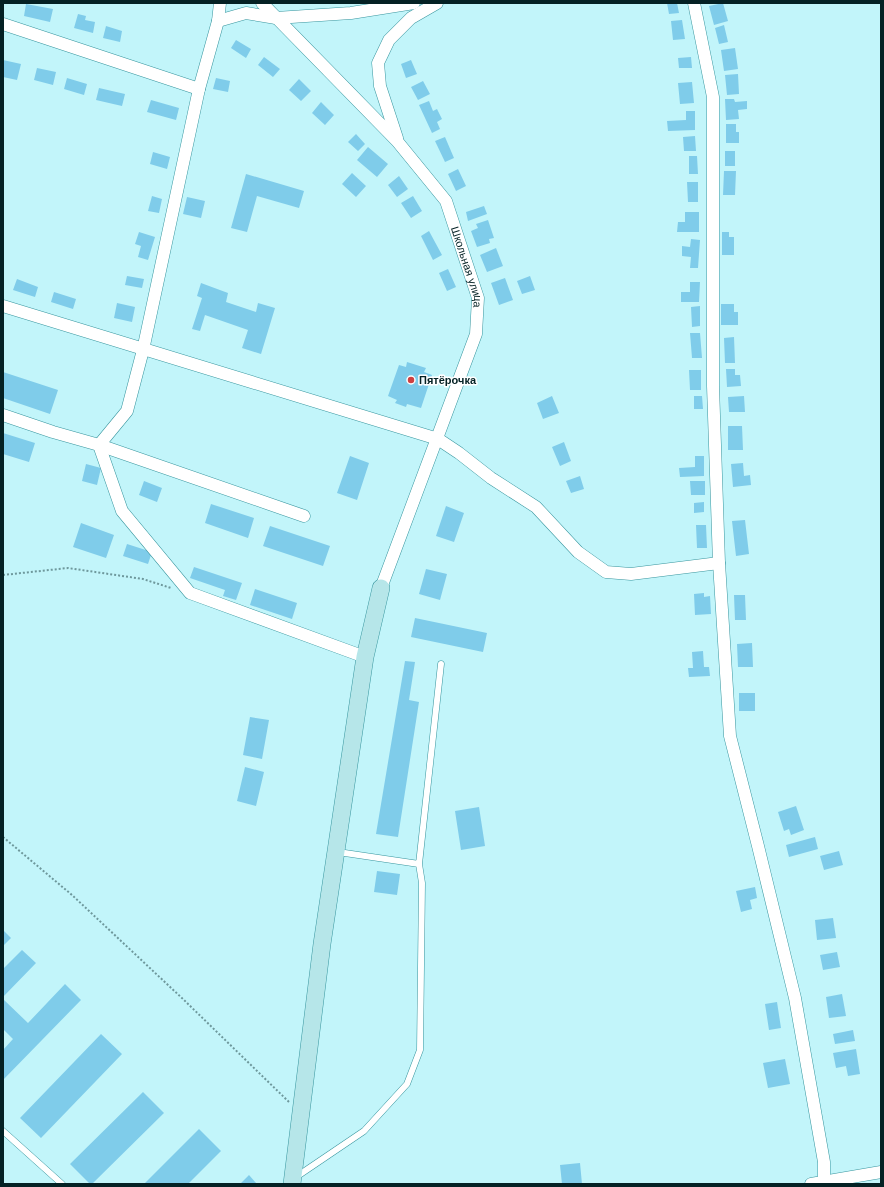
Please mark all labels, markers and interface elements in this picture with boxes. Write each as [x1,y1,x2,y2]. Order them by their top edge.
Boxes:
street label: Школьная улица [449,225,484,309]
place label: Пятёрочка [419,374,477,386]
marker: Пятёрочка [406,375,416,385]

